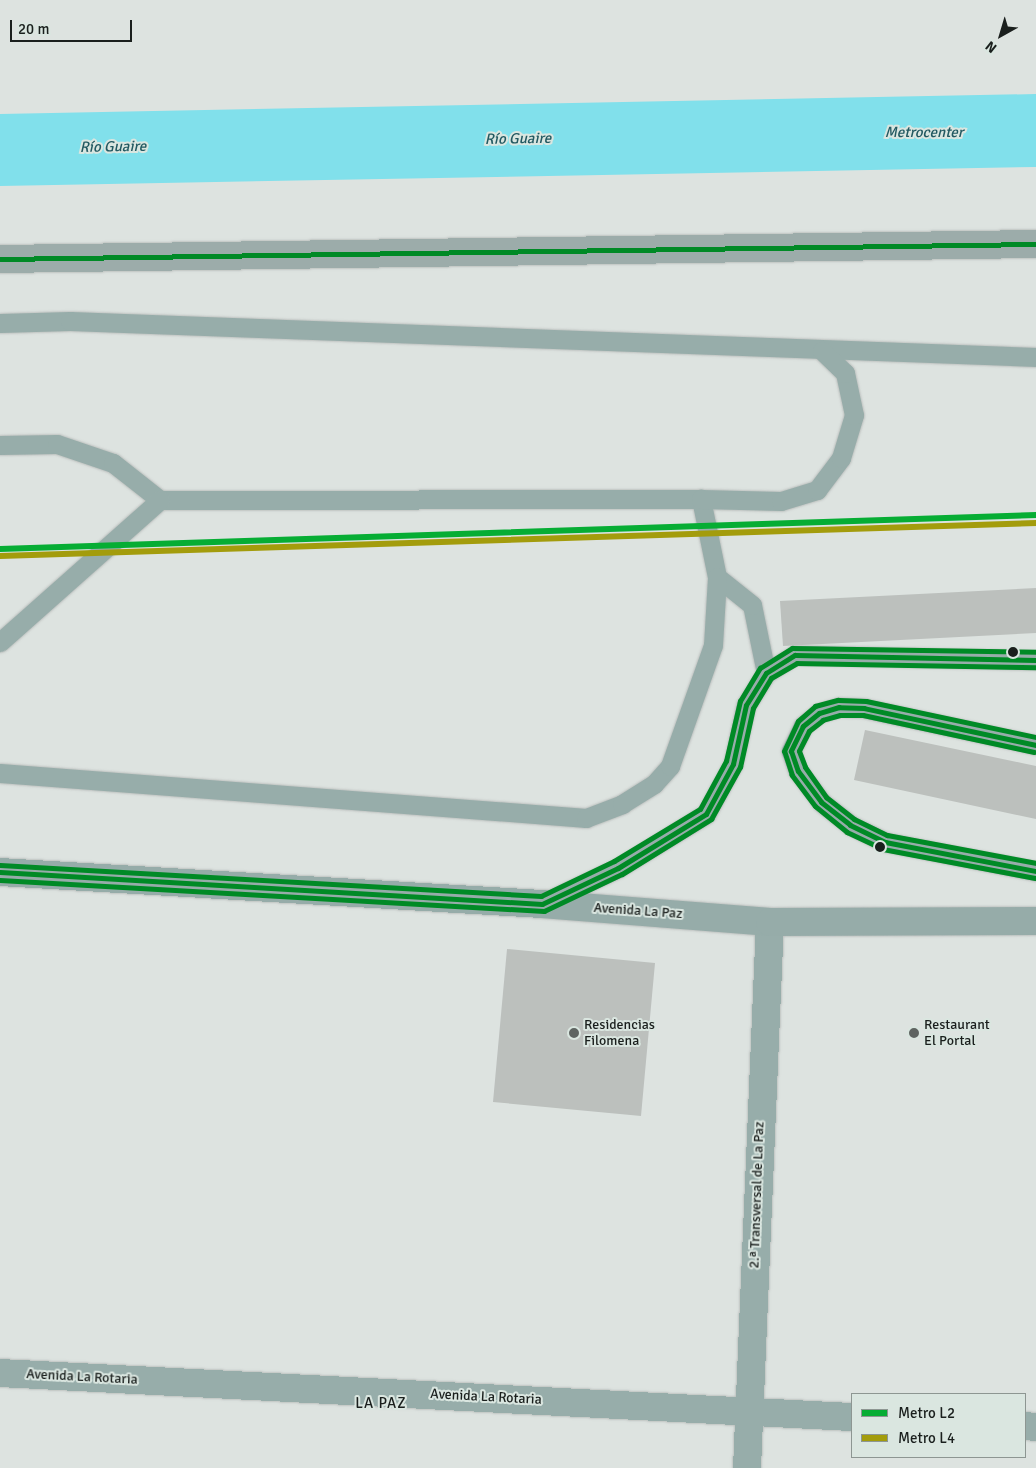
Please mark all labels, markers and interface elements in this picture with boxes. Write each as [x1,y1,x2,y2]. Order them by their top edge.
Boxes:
scale bar [12,10,135,42]
north arrow [976,10,1026,60]
text: 20 m [18,20,49,38]
text: N [982,37,1000,57]
water label: Metrocenter [885,124,963,142]
water label: Río Guaire [485,129,551,149]
water label: Río Guaire [80,137,146,157]
unlabelled marker [1008,647,1018,657]
unlabelled marker [875,842,885,852]
street label: Avenida La Paz [593,900,683,922]
place label: Residencias Filomena [584,1017,655,1050]
place label: Restaurant El Portal [924,1017,990,1050]
marker: Residencias Filomena [568,1027,580,1039]
marker: Restaurant El Portal [908,1027,920,1039]
street label: 2.ª Transversal de La Paz [746,1121,768,1269]
street label: Avenida La Rotaria [26,1366,138,1388]
street label: Avenida La Rotaria [430,1386,542,1408]
legend [851,1393,1026,1458]
district label: LA PAZ [355,1395,407,1413]
text: Metro L2 [898,1404,955,1422]
text: Metro L4 [898,1429,955,1447]

